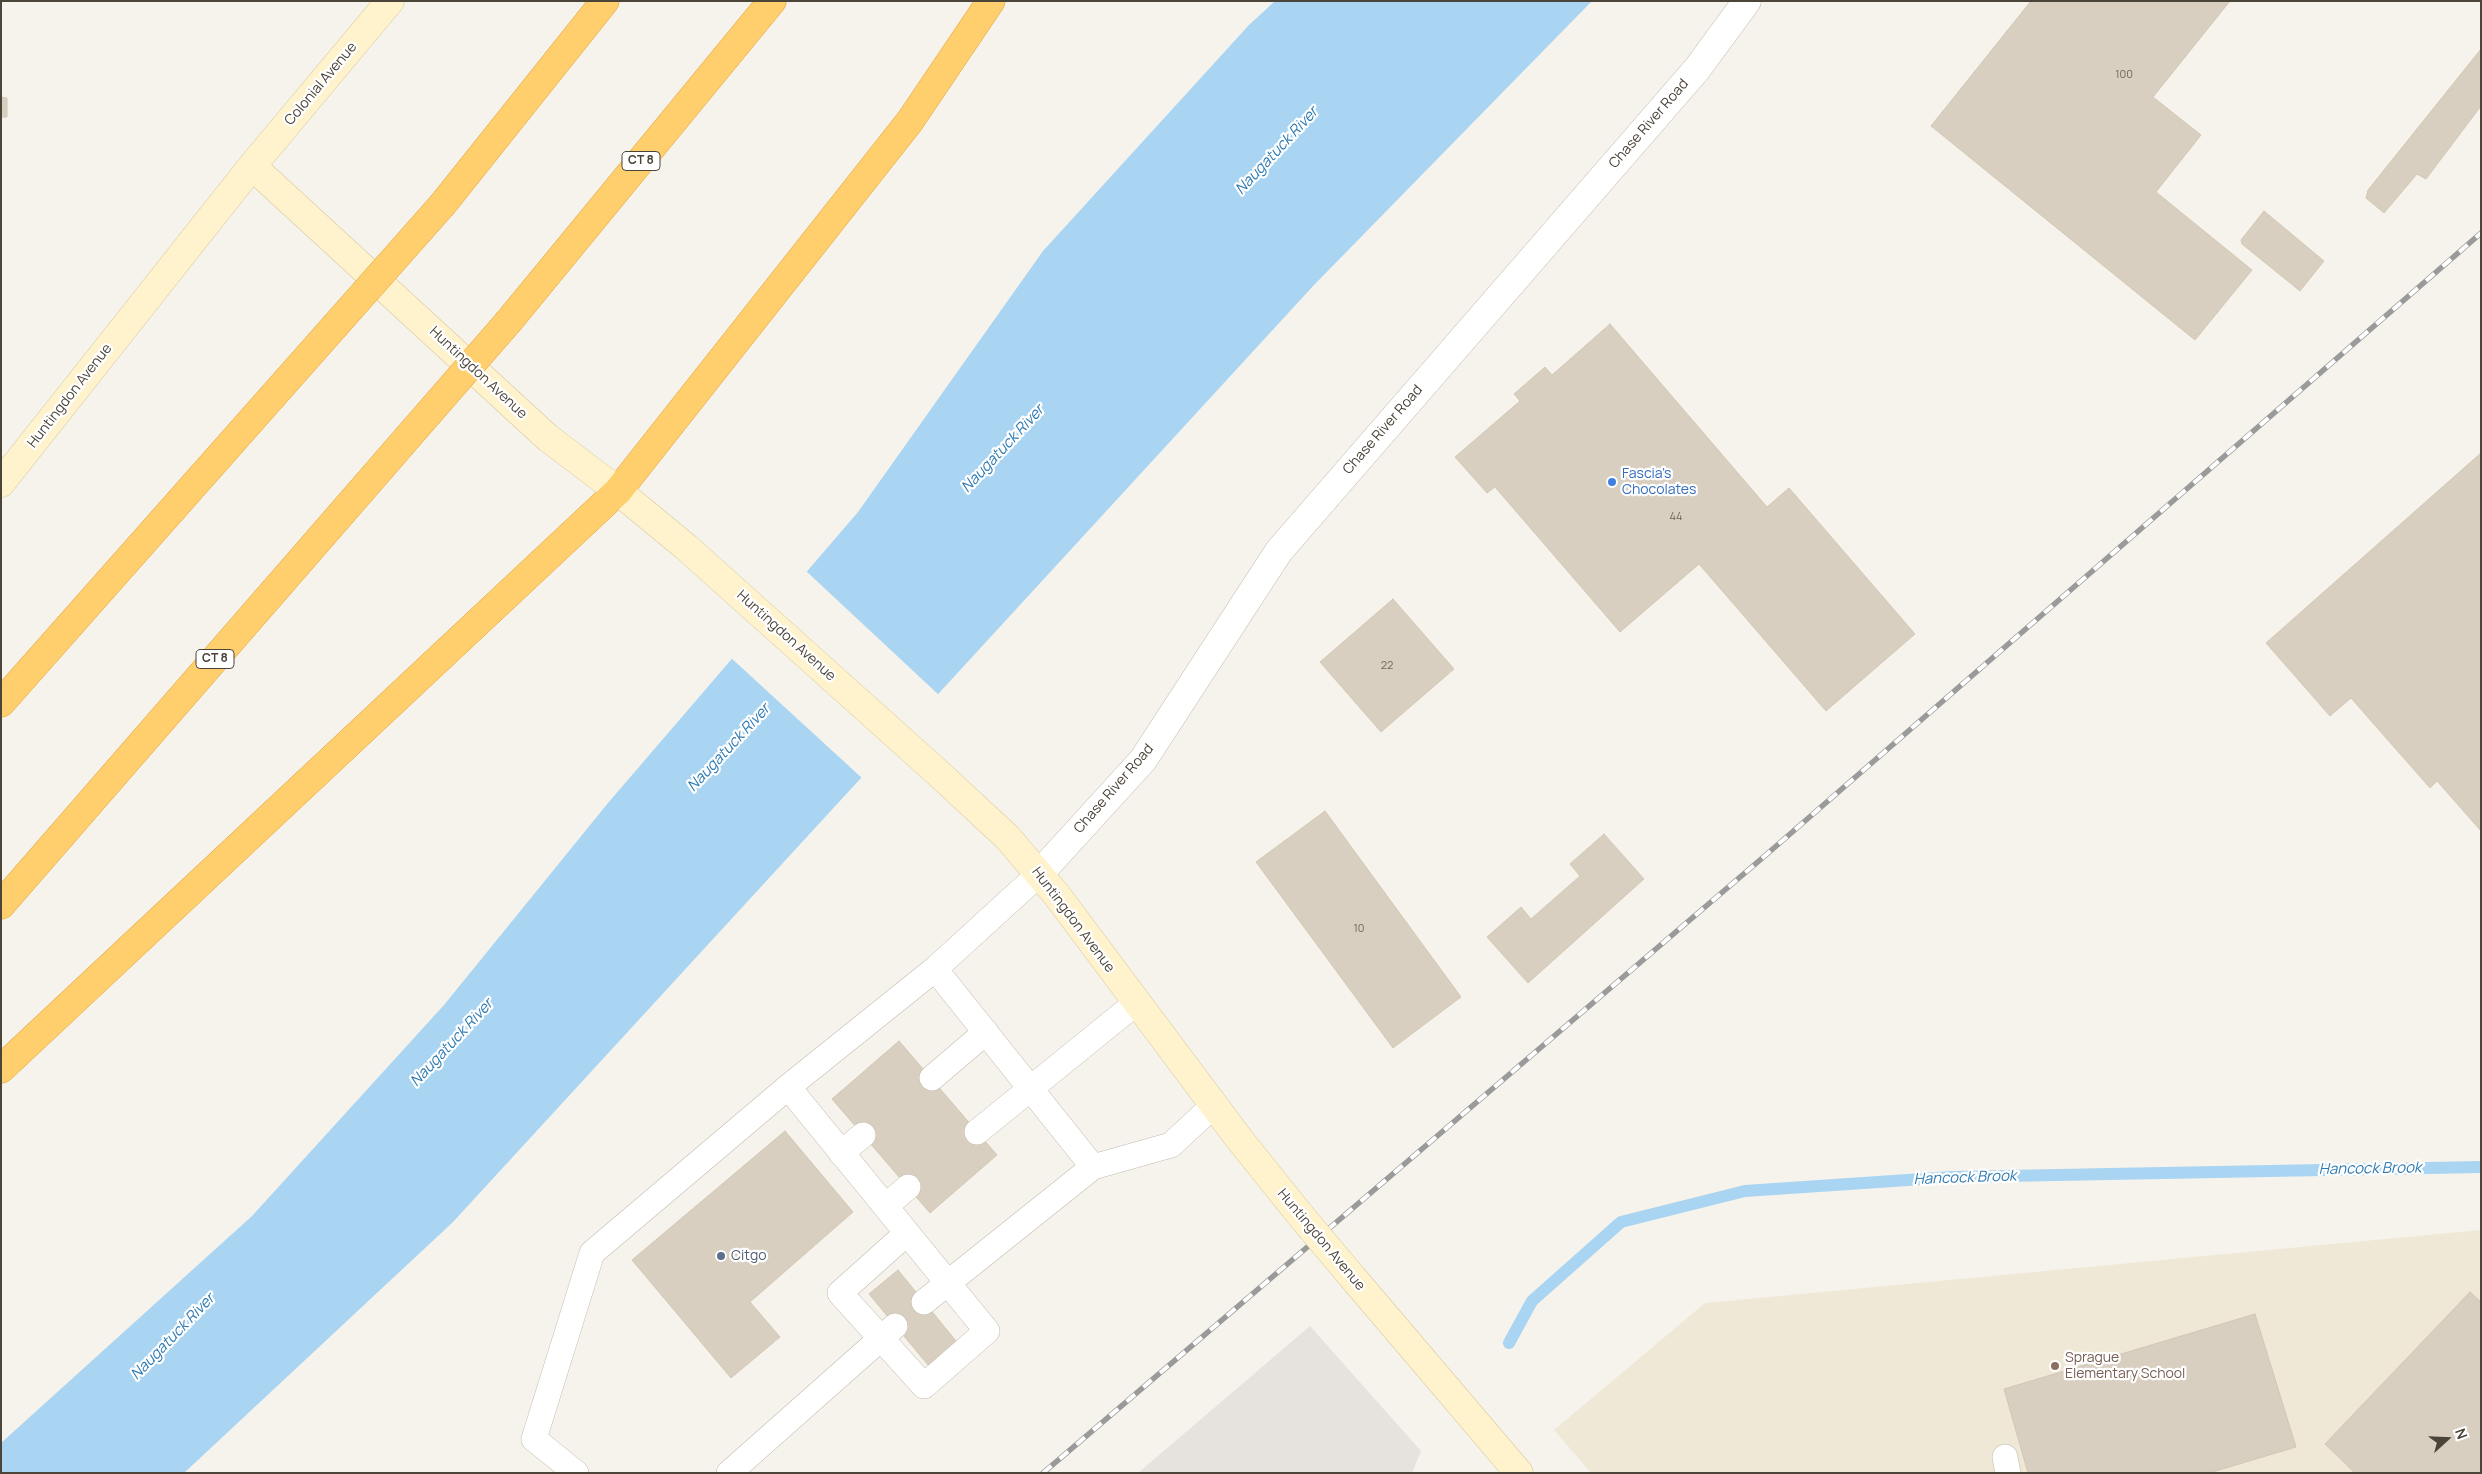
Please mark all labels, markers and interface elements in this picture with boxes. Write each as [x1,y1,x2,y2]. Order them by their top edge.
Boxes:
street label: Colonial Avenue [281,39,361,129]
house number: 100 [2115,68,2133,82]
street label: Chase River Road [1606,76,1692,172]
water label: Naugatuck River [1232,104,1322,198]
road number: CT 8 [622,152,660,170]
street label: Huntingdon Avenue [426,323,530,423]
street label: Huntingdon Avenue [24,341,116,451]
street label: Chase River Road [1340,382,1426,478]
water label: Naugatuck River [958,402,1048,496]
place label: Fascia's Chocolates [1622,466,1696,498]
marker: Fascia's Chocolates [1606,476,1618,488]
house number: 44 [1669,510,1683,524]
street label: Huntingdon Avenue [733,587,839,685]
road number: CT 8 [196,650,234,669]
house number: 22 [1381,659,1393,673]
water label: Naugatuck River [684,701,774,795]
street label: Chase River Road [1071,741,1157,837]
street label: Huntingdon Avenue [1028,864,1118,976]
house number: 10 [1354,922,1364,936]
water label: Naugatuck River [407,996,497,1090]
water label: Hancock Brook [2318,1159,2422,1179]
water label: Hancock Brook [1913,1167,2017,1189]
street label: Huntingdon Avenue [1274,1186,1368,1294]
place label: Citgo [731,1248,766,1264]
marker: Citgo [715,1250,727,1262]
water label: Naugatuck River [127,1290,219,1384]
place label: Sprague Elementary School [2065,1350,2185,1382]
marker: Sprague Elementary School [2049,1360,2061,1372]
north arrow [2422,1414,2472,1464]
text: N [2451,1426,2472,1442]

